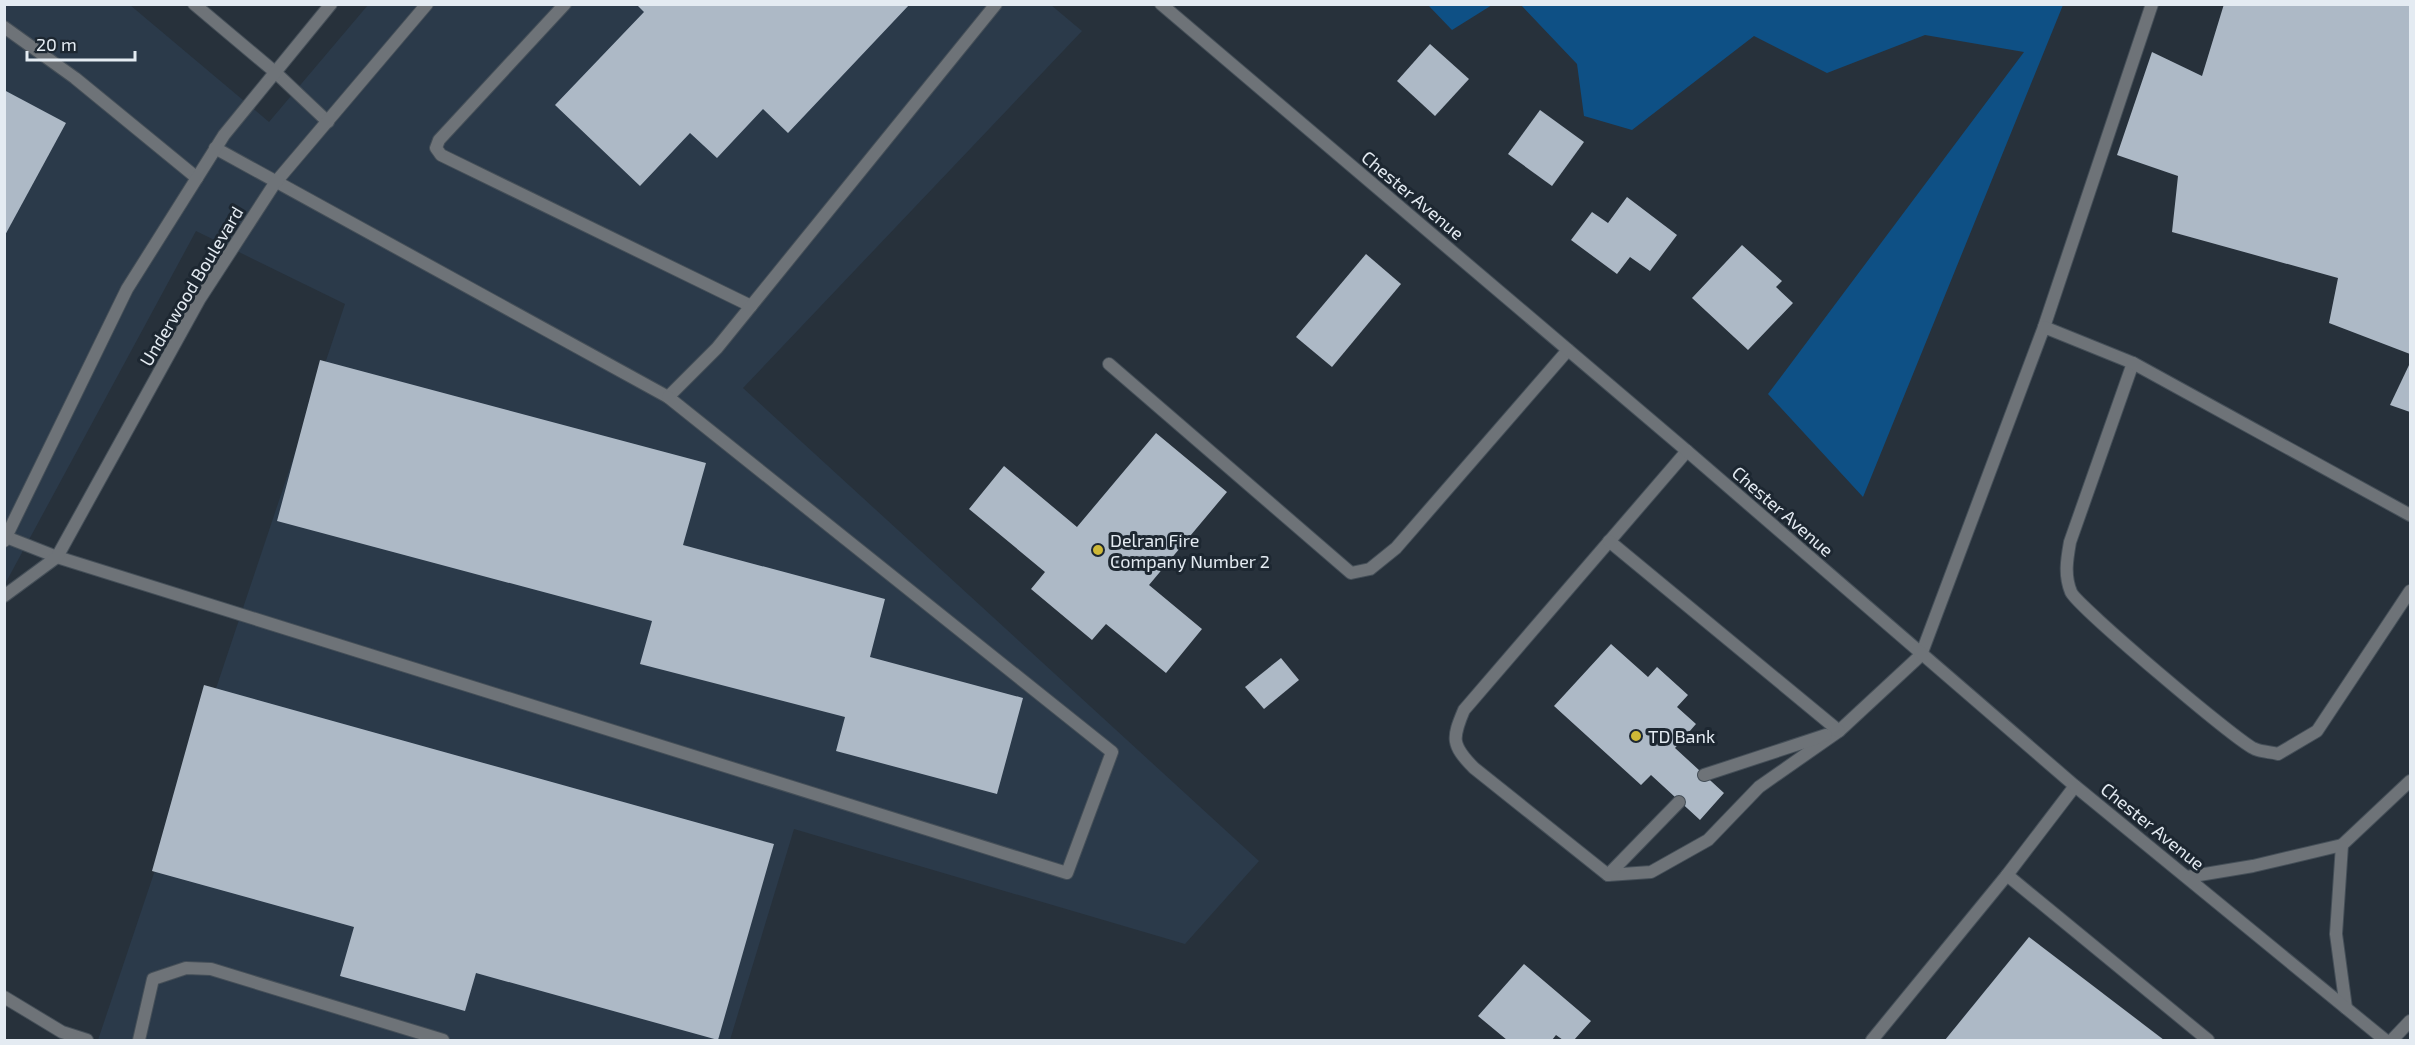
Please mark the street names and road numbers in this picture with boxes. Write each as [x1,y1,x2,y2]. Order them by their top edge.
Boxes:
street label: Chester Avenue [1357,146,1469,244]
street label: Underwood Boulevard [135,202,247,370]
street label: Chester Avenue [1728,461,1838,561]
street label: Chester Avenue [2097,778,2209,874]

